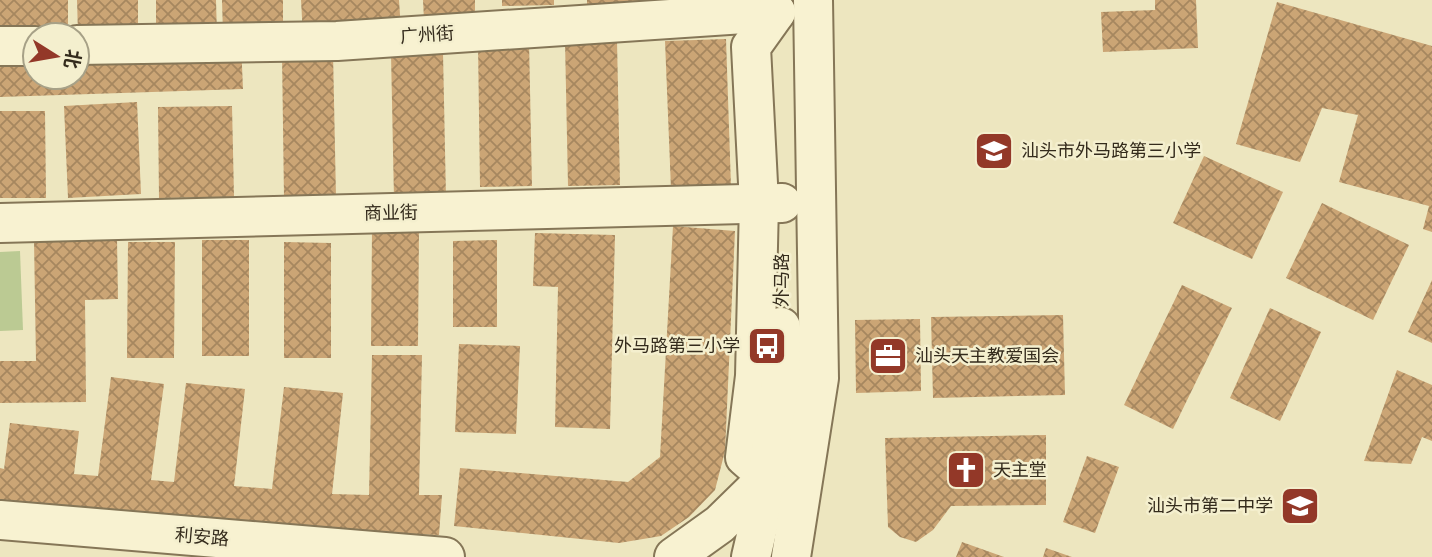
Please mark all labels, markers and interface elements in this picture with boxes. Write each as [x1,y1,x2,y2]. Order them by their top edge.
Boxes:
street label: 广州街 [399,20,455,48]
north arrow [21,21,91,91]
text: 北 [59,48,87,71]
school or university icon: 汕头市外马路第三小学 [973,130,1015,172]
place label: 汕头市外马路第三小学 [1021,138,1201,162]
street label: 商业街 [364,200,418,224]
street label: 外马路 [769,253,793,307]
bus stop icon: 外马路第三小学 [746,325,788,367]
place label: 外马路第三小学 [614,333,740,357]
office icon: 汕头天主教爱国会 [867,335,909,377]
place label: 汕头天主教爱国会 [915,343,1059,367]
church icon: 天主堂 [945,449,987,491]
place label: 天主堂 [993,457,1047,481]
school or university icon: 汕头市第二中学 [1279,485,1321,527]
place label: 汕头市第二中学 [1147,493,1273,517]
street label: 利安路 [174,522,230,550]

